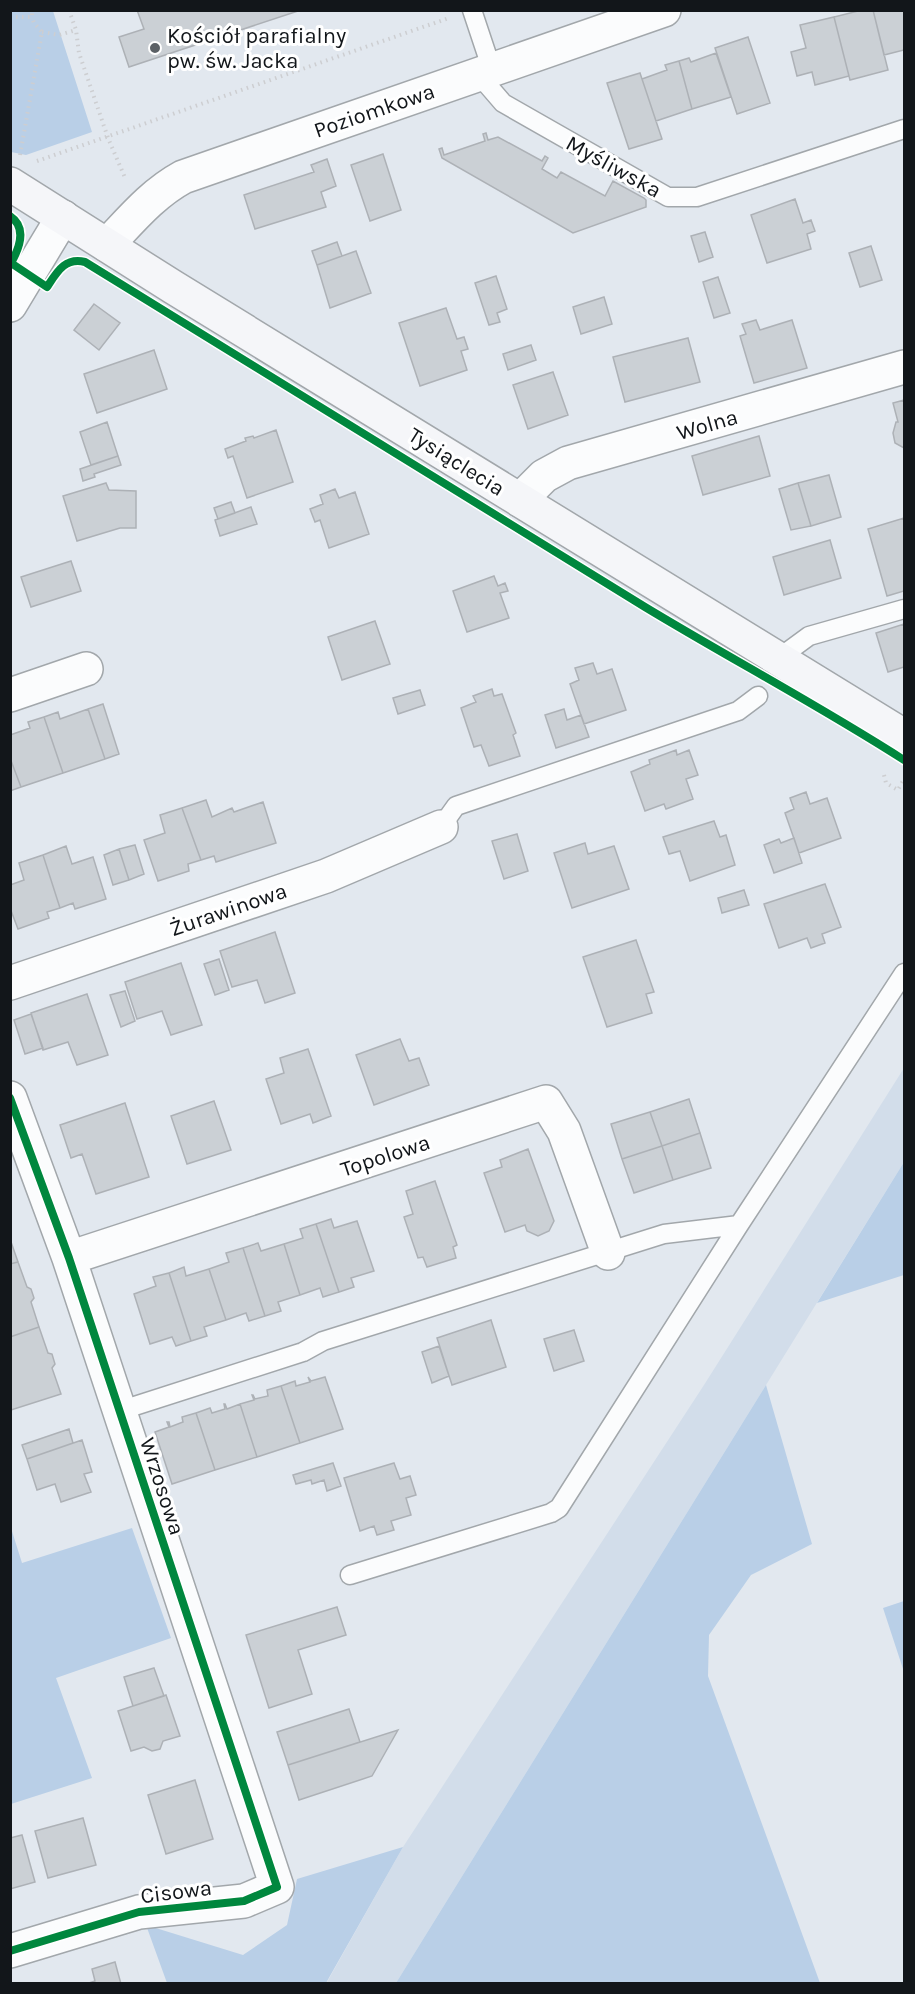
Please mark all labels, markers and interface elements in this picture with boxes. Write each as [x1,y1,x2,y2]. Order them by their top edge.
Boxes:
place label: Kościół parafialny pw. św. Jacka [167,23,346,74]
marker: Kościół parafialny pw. św. Jacka [148,41,162,55]
street label: Poziomkowa [310,78,438,144]
street label: Myśliwska [561,130,666,204]
street label: Wolna [674,404,741,446]
street label: Tysiąclecia [404,422,509,502]
street label: Żurawinowa [166,878,290,942]
street label: Topolowa [337,1129,433,1183]
street label: Wrzosowa [134,1434,190,1538]
street label: Cisowa [139,1875,213,1909]

